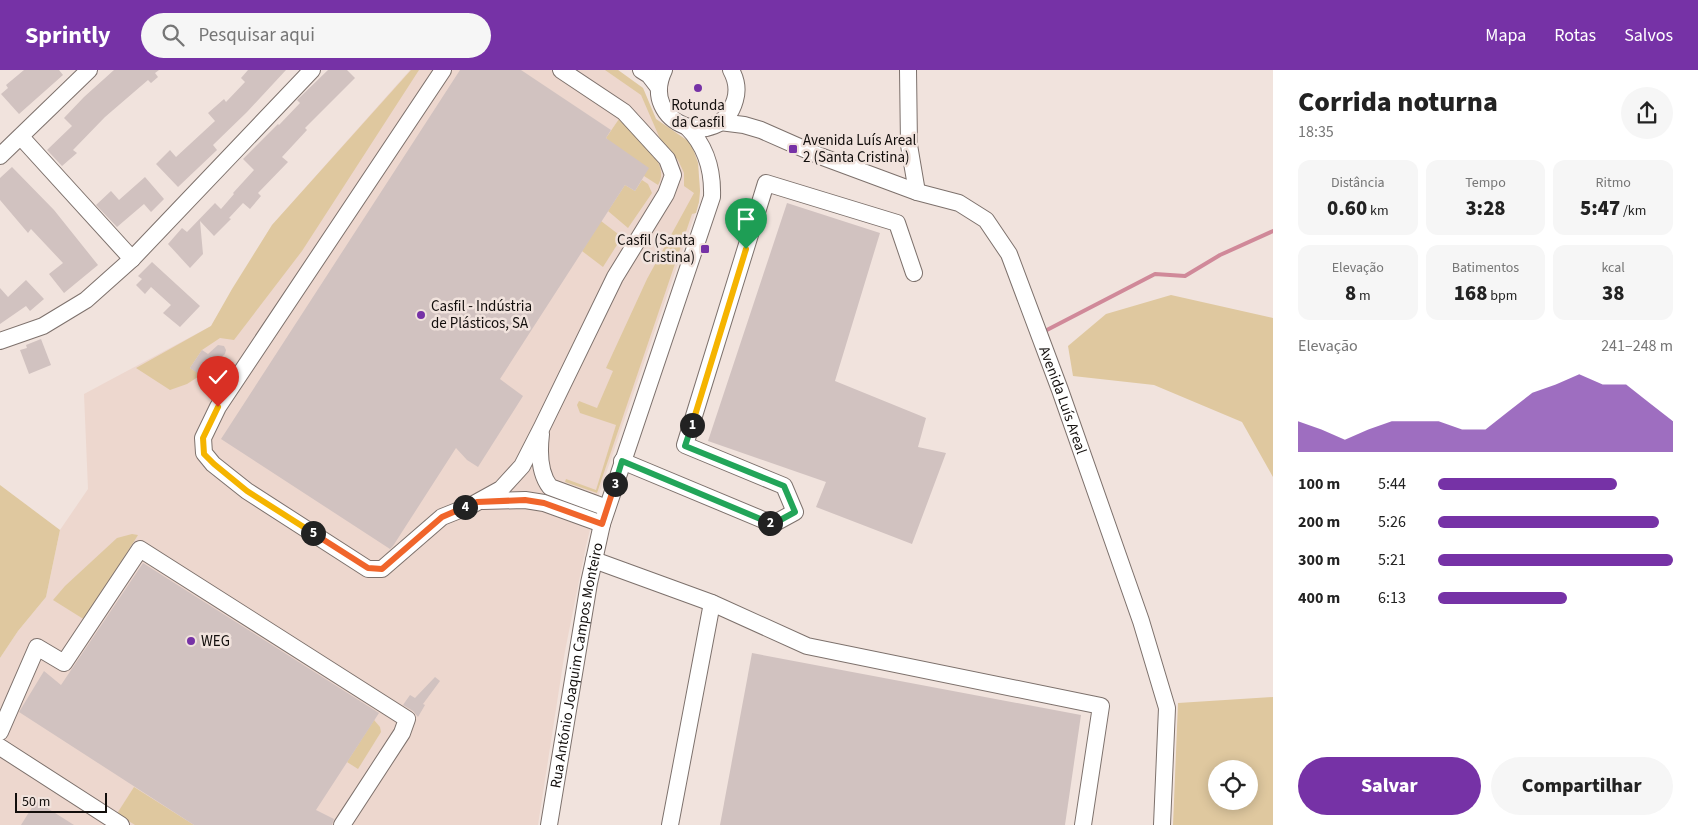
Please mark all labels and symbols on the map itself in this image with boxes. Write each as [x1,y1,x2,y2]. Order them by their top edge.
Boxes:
marker: Rotunda da Casfil [692,82,704,94]
place label: Rotunda da Casfil [671,95,725,133]
place label: Avenida Luís Areal 2 (Santa Cristina) [803,130,916,168]
marker: Avenida Luís Areal 2 (Santa Cristina) [787,143,799,155]
pin [725,198,767,249]
place label: Casfil (Santa Cristina) [617,230,695,268]
marker: Casfil (Santa Cristina) [699,243,711,255]
place label: Casfil - Indústria de Plásticos, SA [431,296,532,334]
marker: Casfil - Indústria de Plásticos, SA [415,309,427,321]
street label: Avenida Luís Areal [1033,343,1092,457]
pin [197,356,239,407]
pin: 1 [680,412,704,438]
pin: 3 [602,472,628,496]
pin: 4 [452,494,478,520]
pin: 2 [758,510,782,536]
pin: 5 [300,520,326,546]
street label: Rua António Joaquim Campos Monteiro [545,541,609,790]
place label: WEG [201,631,230,652]
marker: WEG [185,635,197,647]
scale bar [15,790,108,813]

